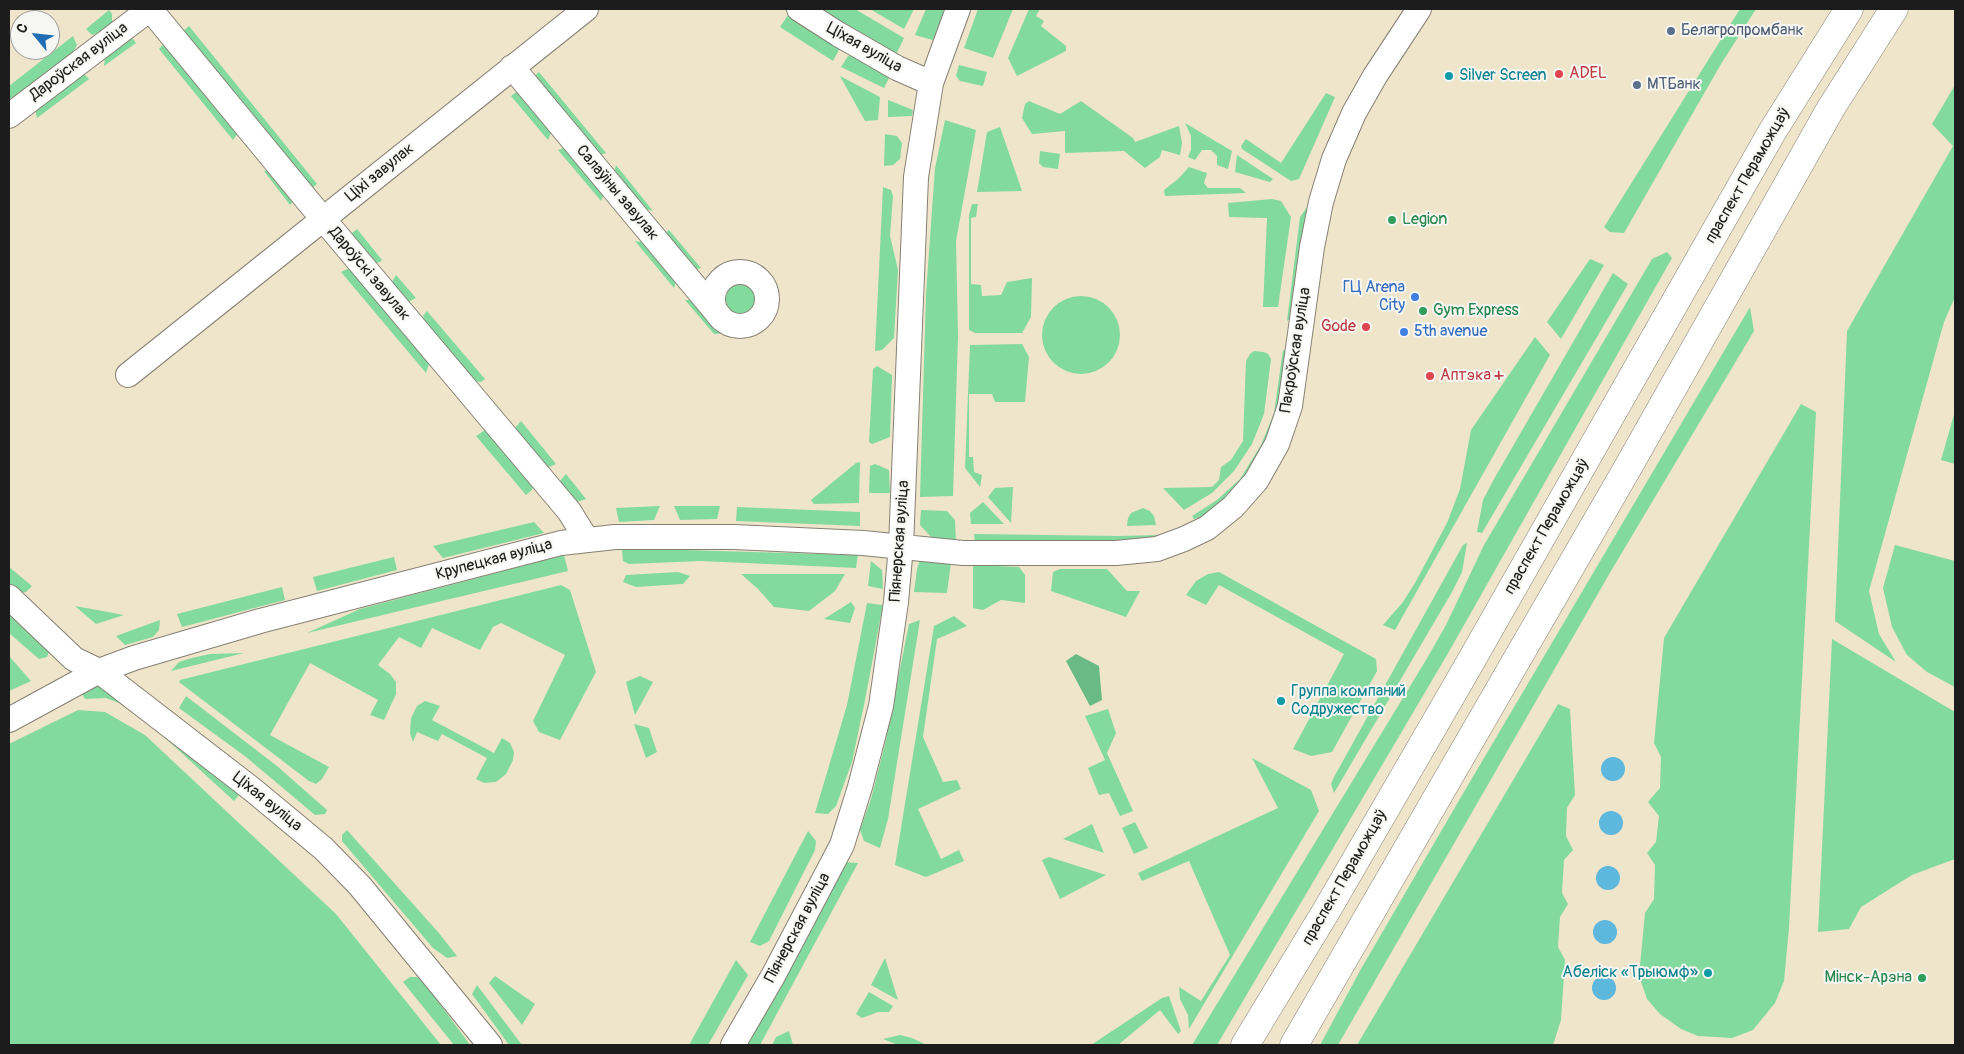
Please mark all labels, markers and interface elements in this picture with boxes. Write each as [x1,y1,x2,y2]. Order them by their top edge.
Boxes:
north arrow [10,10,60,60]
street label: Дароўская вуліца [26,19,132,105]
street label: Ціхая вуліца [823,19,905,77]
text: С [13,20,32,36]
place label: Белагропромбанк [1681,21,1804,41]
marker: Белагропромбанк [1665,25,1677,37]
place label: ADEL [1569,64,1607,84]
place label: Silver Screen [1459,66,1547,86]
marker: ADEL [1553,68,1565,80]
marker: Silver Screen [1443,70,1455,82]
place label: МТБанк [1647,75,1701,95]
marker: МТБанк [1631,79,1643,91]
street label: праспект Пераможцаў [1701,105,1795,247]
street label: Ціхі завулак [342,140,418,206]
street label: Салаўіны завулак [572,141,662,245]
place label: Legion [1402,210,1447,230]
marker: Legion [1386,214,1398,226]
street label: Дароўскі завулак [324,223,414,325]
place label: ГЦ Arena City [1343,278,1405,316]
street label: Пакроўская вуліца [1277,286,1315,414]
marker: ГЦ Arena City [1409,291,1421,303]
place label: Gym Express [1433,301,1519,321]
marker: Gym Express [1417,305,1429,317]
place label: Gode [1321,317,1356,337]
marker: Gode [1360,321,1372,333]
place label: 5th avenue [1414,322,1487,342]
marker: 5th avenue [1398,326,1410,338]
place label: Аптэка + [1440,366,1503,386]
marker: Аптэка + [1424,370,1436,382]
street label: праспект Пераможцаў [1500,456,1594,598]
street label: Піянерская вуліца [886,480,914,602]
street label: Крупецкая вуліца [434,535,554,585]
place label: Группа компаний Содружество [1291,682,1406,720]
marker: Группа компаний Содружество [1275,695,1287,707]
street label: Ціхая вуліца [228,768,306,836]
street label: праспект Пераможцаў [1298,807,1392,949]
street label: Піянерская вуліца [761,870,835,986]
place label: Абеліск «Трыюмф» [1562,963,1698,983]
marker: Абеліск «Трыюмф» [1702,967,1714,979]
place label: Мінск-Арэна [1824,968,1912,988]
marker: Мінск-Арэна [1916,972,1928,984]

